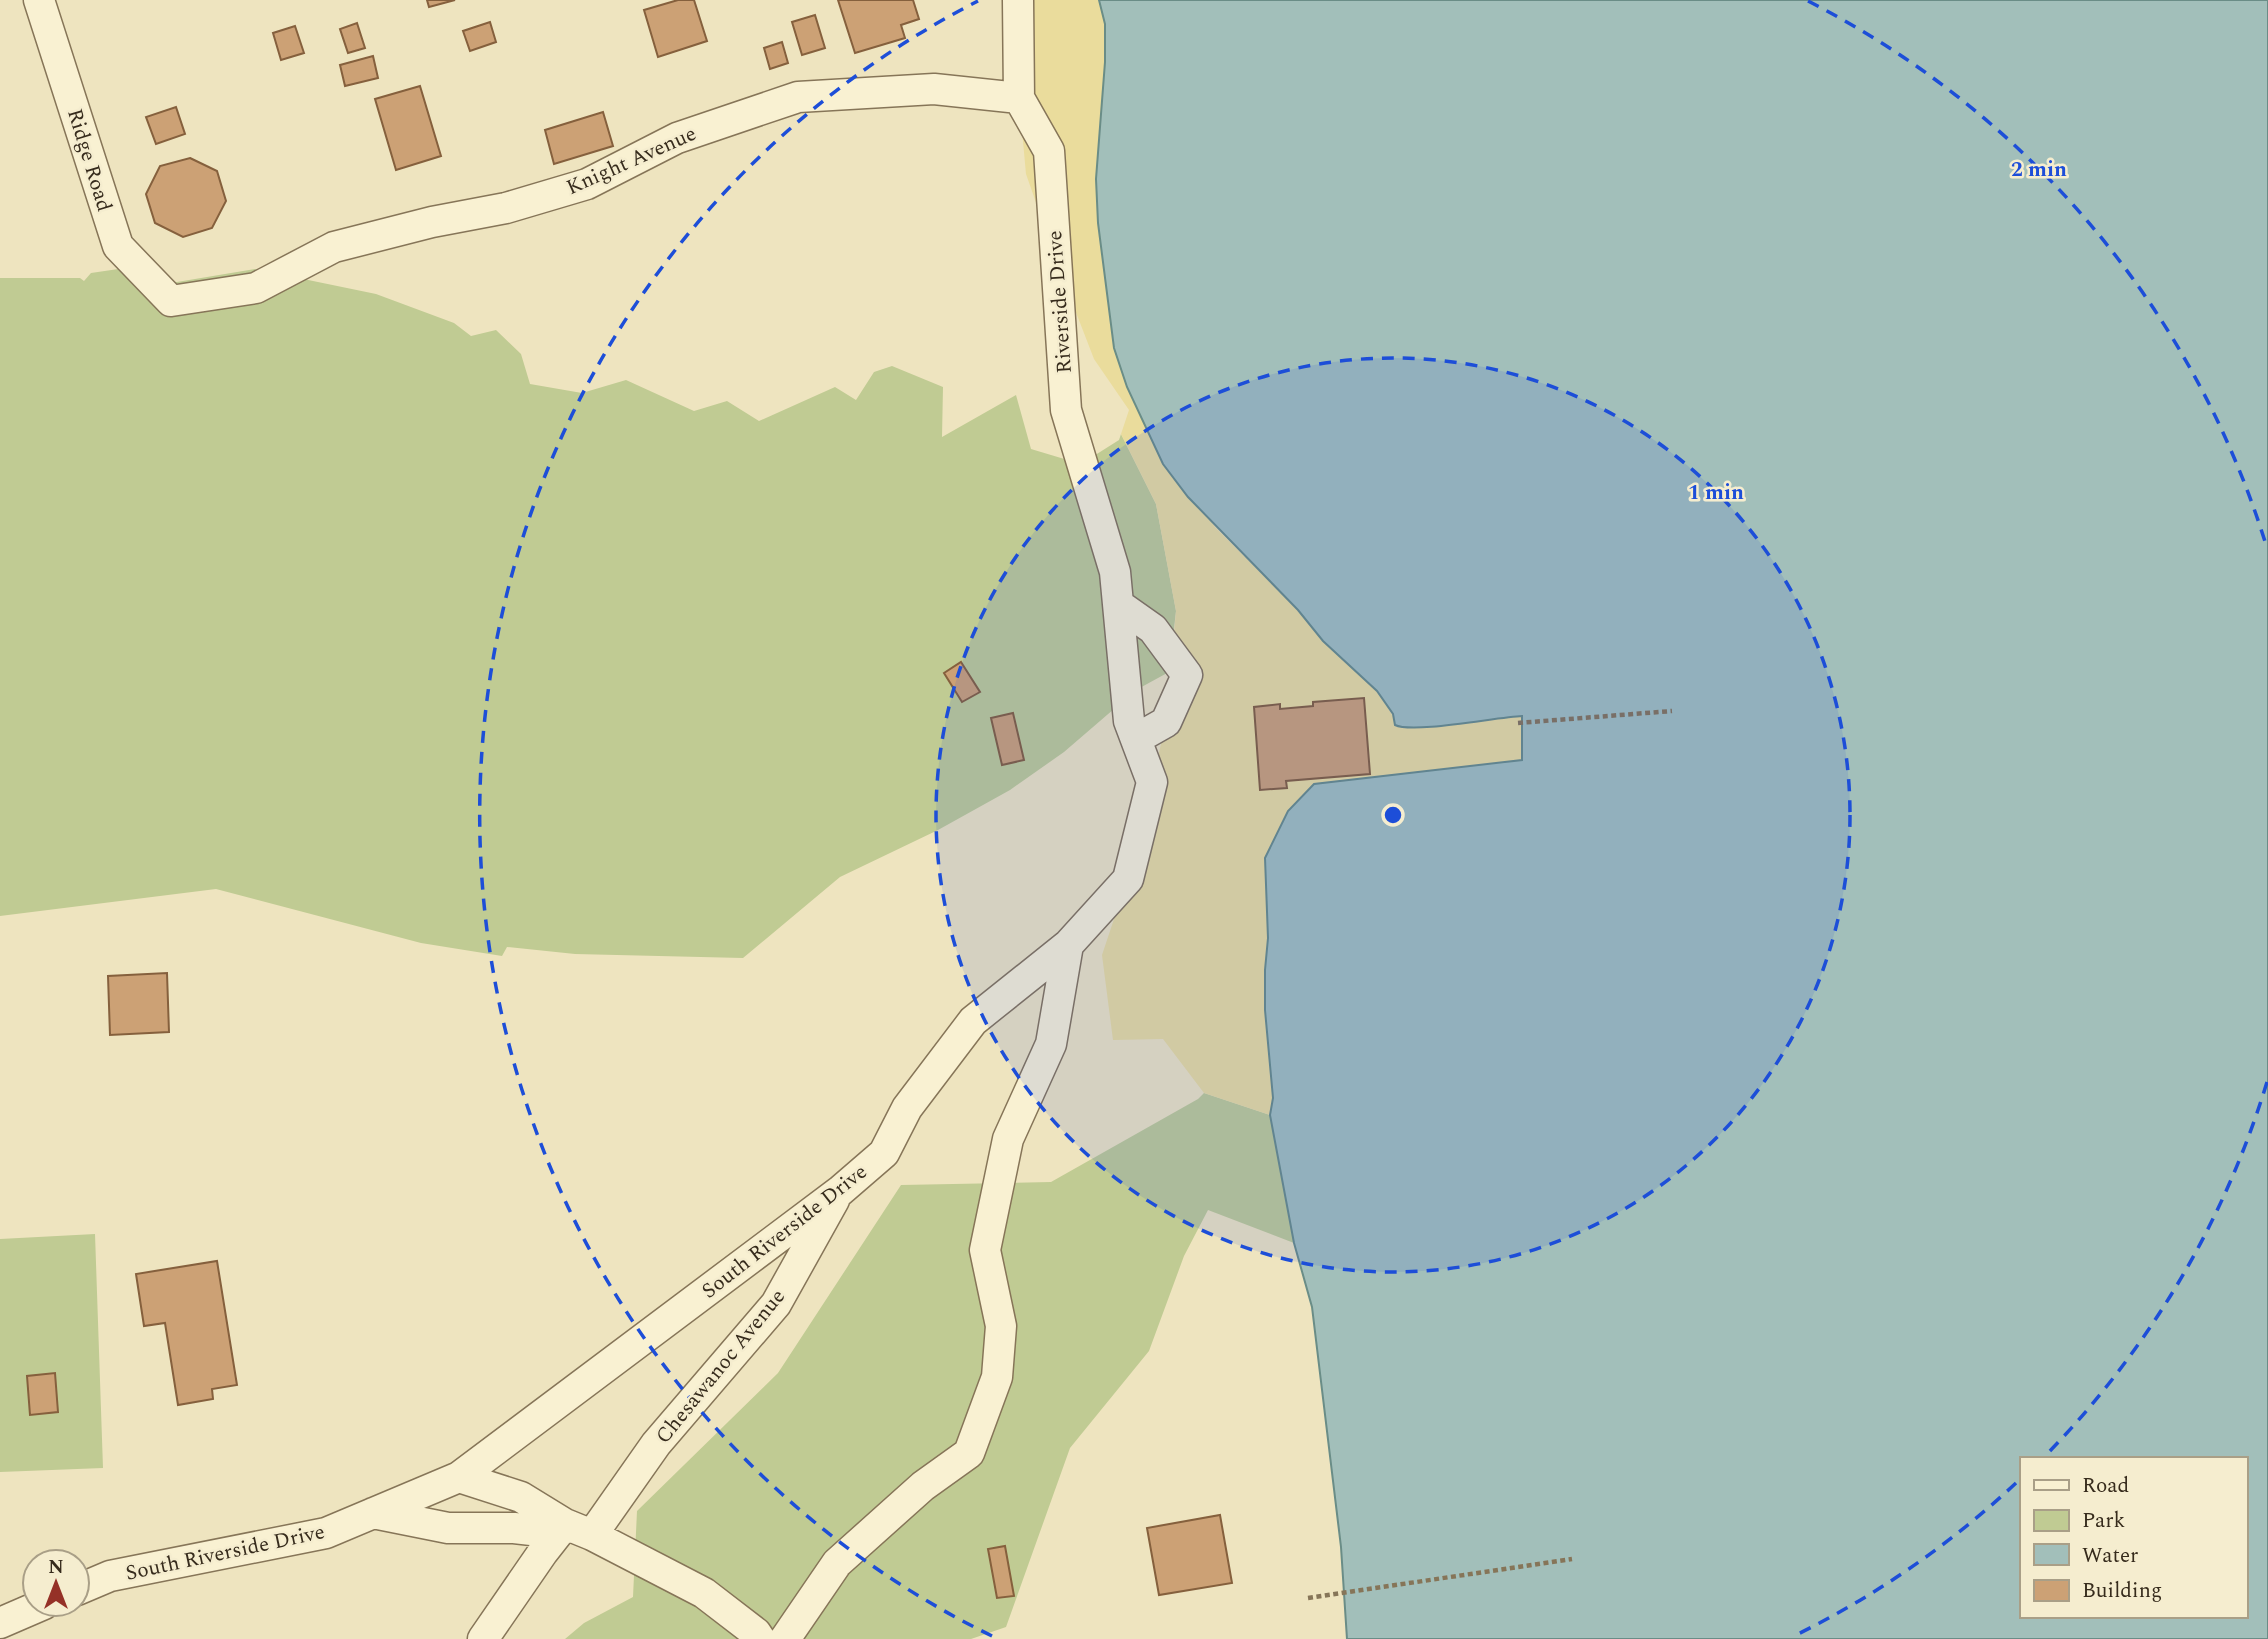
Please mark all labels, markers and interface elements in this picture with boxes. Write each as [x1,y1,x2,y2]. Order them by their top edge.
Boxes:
street label: Ridge Road [58,105,120,216]
street label: Knight Avenue [561,118,702,204]
text: 2 min [2011,154,2067,186]
street label: Riverside Drive [1039,229,1081,375]
text: 1 min [1688,477,1744,509]
centre of rings [1381,803,1405,827]
street label: South Riverside Drive [695,1157,874,1307]
street label: Chesawanoc Avenue [648,1282,793,1451]
legend [2020,1457,2247,1618]
text: Road [2082,1470,2129,1502]
text: Park [2082,1505,2126,1537]
street label: South Riverside Drive [123,1516,328,1590]
text: Water [2082,1540,2138,1572]
north arrow [21,1548,91,1618]
text: N [48,1553,64,1582]
text: Building [2082,1575,2162,1607]

